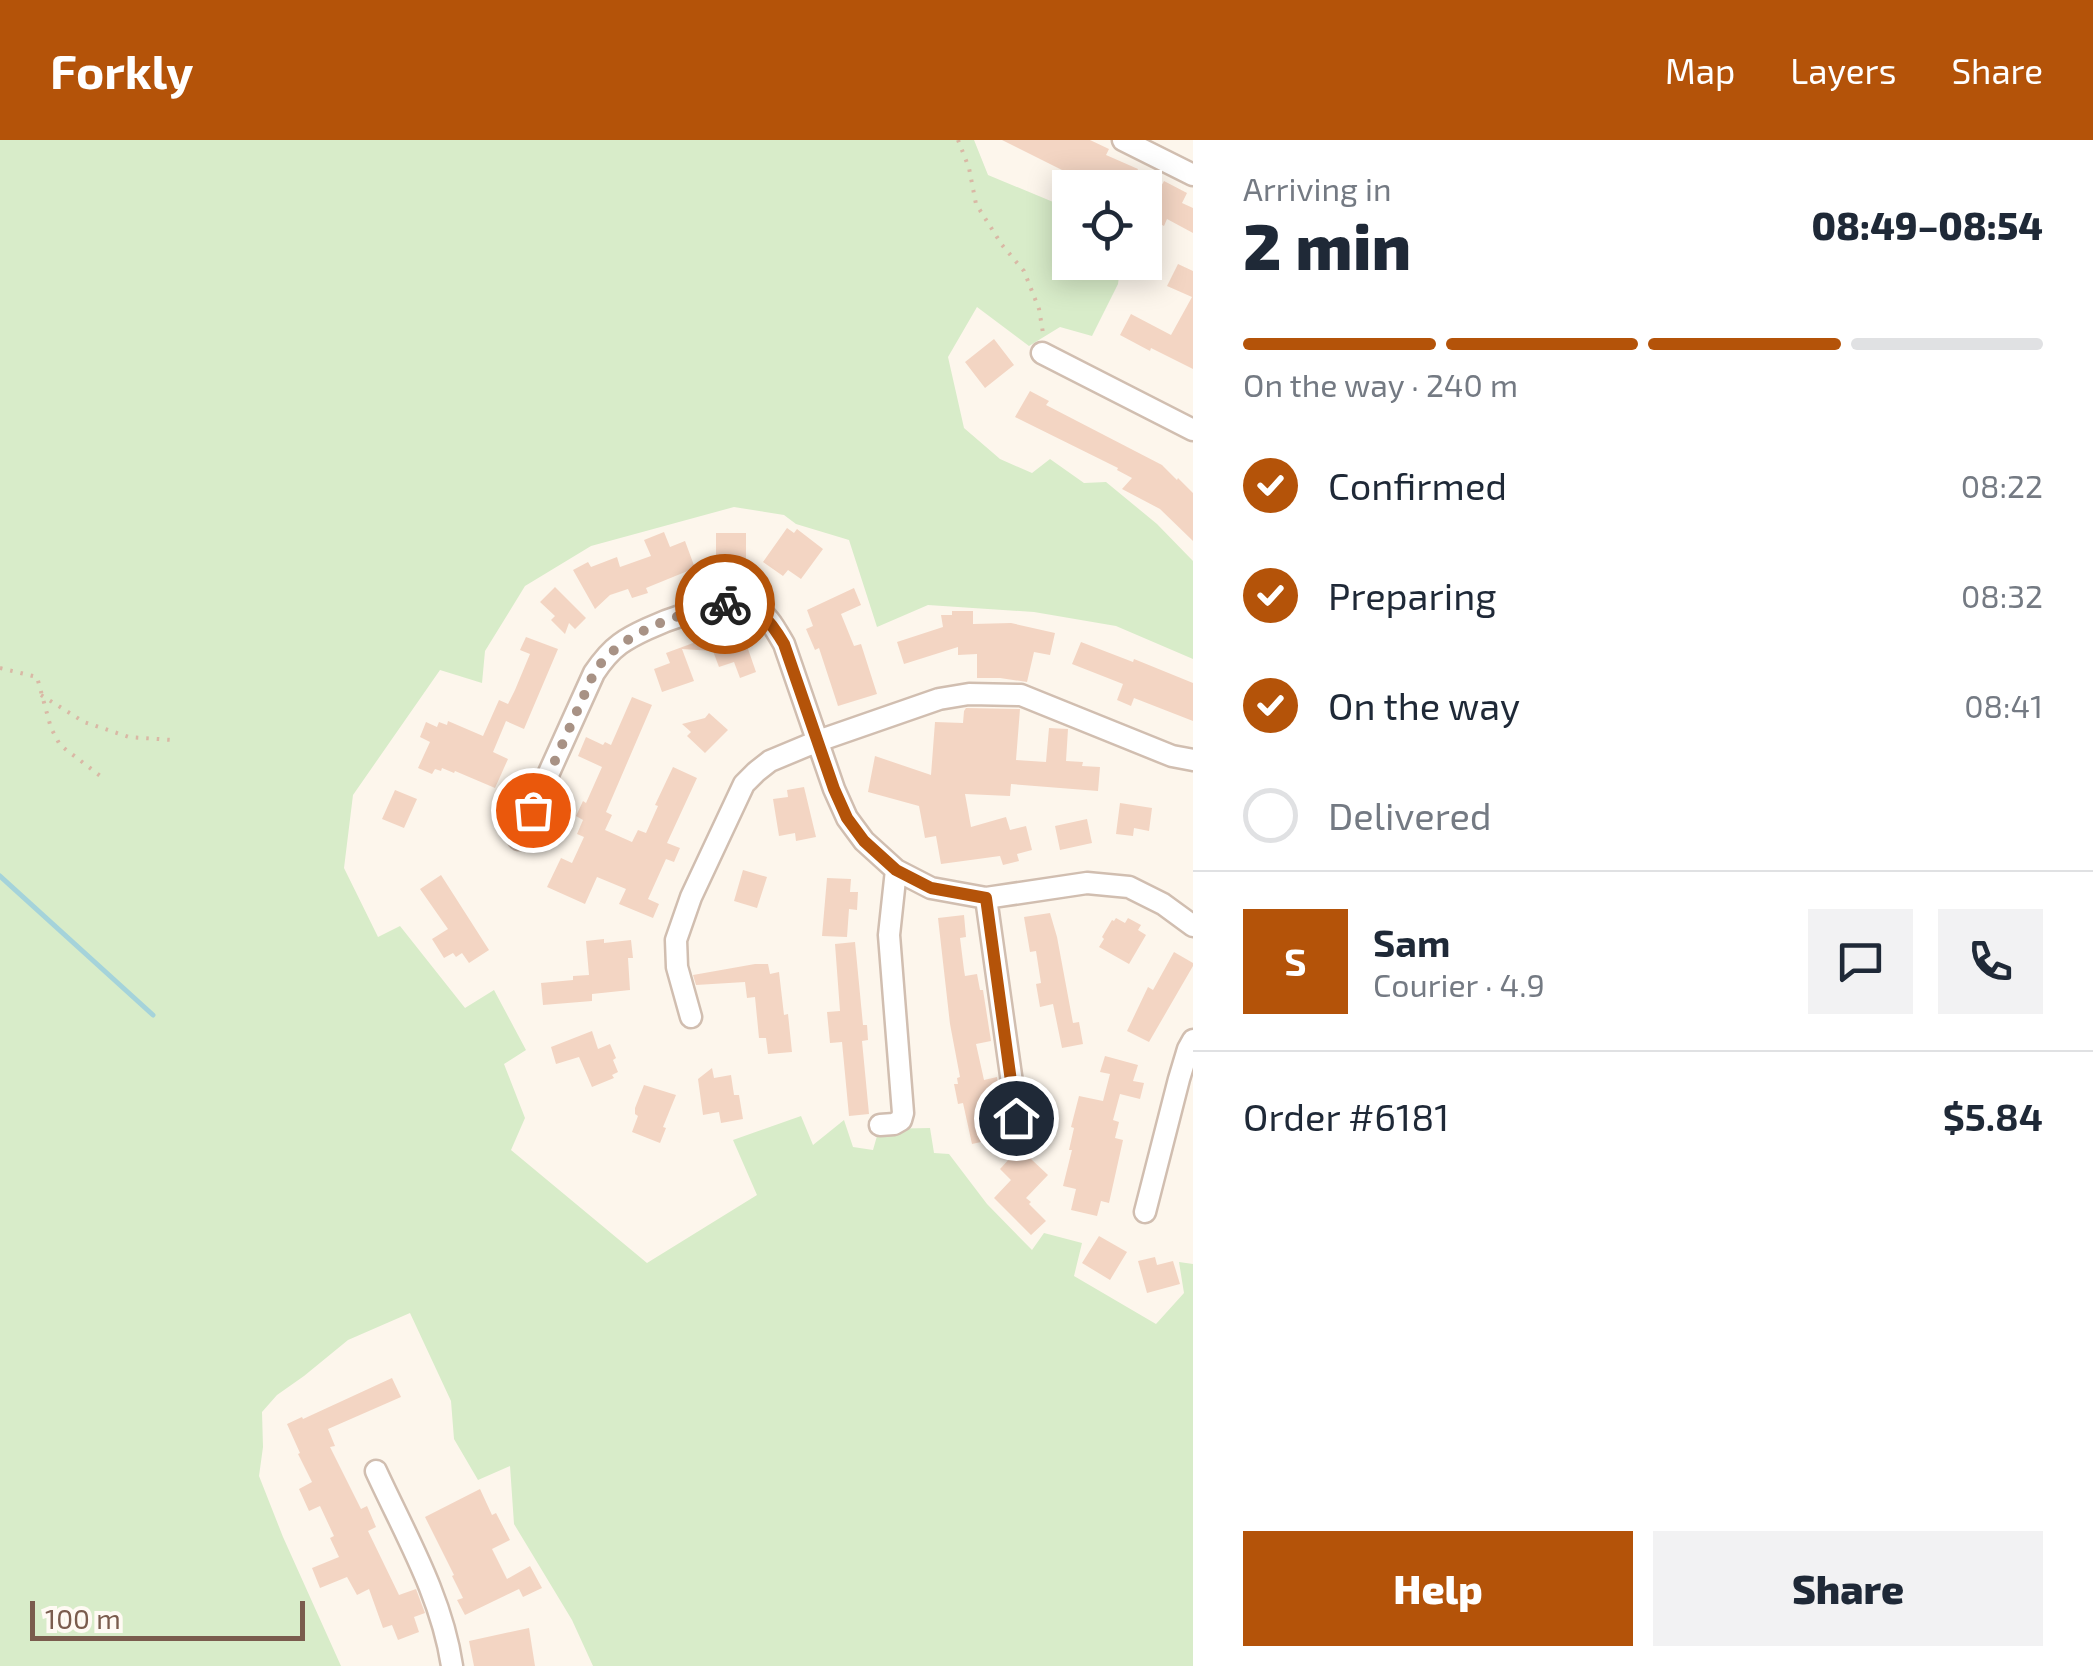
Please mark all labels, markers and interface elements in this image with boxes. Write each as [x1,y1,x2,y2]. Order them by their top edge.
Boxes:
text: Forkly [50,41,193,99]
text: Map [1665,49,1735,91]
text: Layers [1790,49,1896,91]
text: Share [1951,49,2043,91]
text: Arriving in [1243,169,1392,207]
map controls [1052,170,1162,280]
button: locate [1052,170,1162,280]
text: 08:49–08:54 [1811,202,2043,248]
text: 2 min [1243,205,1411,283]
text: On the way · 240 m [1243,365,1518,403]
icon: check [1243,458,1298,513]
text: Confirmed [1328,462,1507,508]
text: 08:22 [1961,466,2043,504]
courier [675,554,775,654]
icon: check [1243,568,1298,623]
text: Preparing [1328,572,1496,618]
text: 08:32 [1961,576,2043,614]
icon: bike [698,577,753,632]
icon: check [1243,678,1298,733]
text: On the way [1328,682,1520,728]
text: 08:41 [1964,686,2043,724]
pin [491,768,576,853]
icon: bag [506,783,561,838]
text: Delivered [1328,792,1492,838]
button: chat [1808,909,1913,1014]
button: phone [1938,909,2043,1014]
text: Sam [1373,919,1450,965]
text: S [1284,938,1307,984]
text: Courier · 4.9 [1373,965,1545,1003]
pin [974,1076,1059,1161]
icon: home [989,1091,1044,1146]
text: Order #6181 [1243,1093,1449,1139]
text: $5.84 [1943,1093,2043,1139]
button: Help [1243,1531,1633,1646]
button: Share [1653,1531,2043,1646]
scale bar [30,1596,305,1640]
text: 100 m [45,1601,121,1635]

